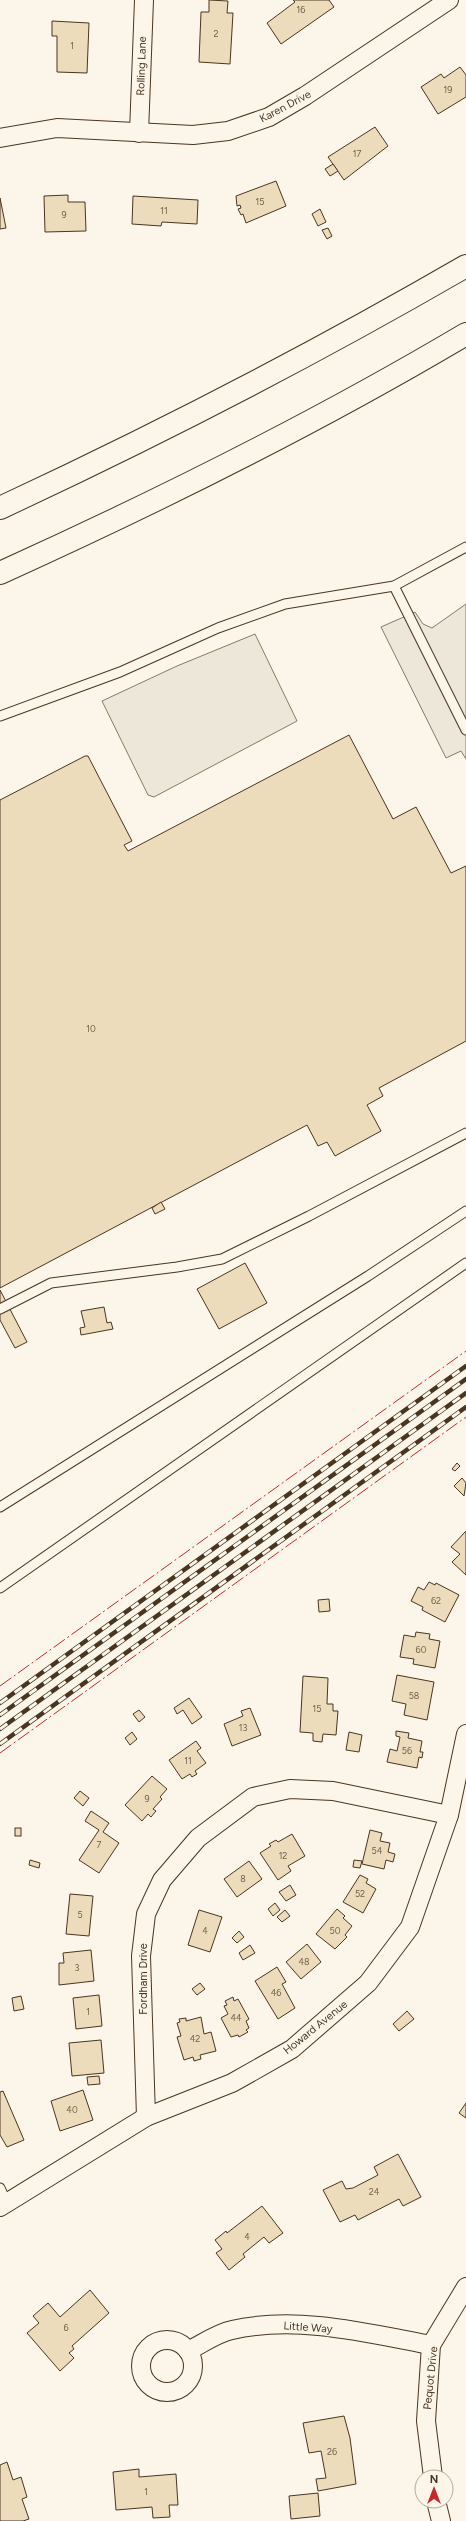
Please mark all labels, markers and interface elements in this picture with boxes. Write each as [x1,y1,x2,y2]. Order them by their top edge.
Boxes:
house number: 16 [297,4,305,15]
house number: 2 [213,28,219,39]
street label: Rolling Lane [134,36,149,96]
house number: 1 [70,40,74,51]
house number: 19 [444,84,452,95]
street label: Karen Drive [257,87,313,125]
house number: 17 [353,148,361,159]
house number: 15 [256,196,264,207]
house number: 11 [160,205,168,216]
house number: 9 [61,209,67,220]
house number: 10 [86,1023,96,1034]
house number: 62 [431,1595,441,1606]
house number: 60 [416,1644,427,1655]
house number: 58 [409,1690,420,1701]
house number: 15 [313,1703,321,1714]
house number: 13 [239,1722,247,1733]
house number: 56 [402,1745,412,1756]
house number: 11 [184,1755,192,1766]
house number: 9 [144,1793,150,1804]
house number: 7 [97,1839,102,1850]
house number: 54 [372,1845,383,1856]
house number: 12 [279,1850,287,1861]
house number: 8 [240,1873,246,1884]
house number: 52 [355,1888,365,1899]
house number: 5 [77,1909,83,1920]
house number: 4 [202,1925,208,1936]
house number: 50 [330,1925,341,1936]
street label: Fordham Drive [137,1943,150,2015]
house number: 48 [298,1956,310,1967]
house number: 3 [75,1962,80,1973]
house number: 46 [271,1987,281,1998]
street label: Howard Avenue [281,1998,350,2057]
house number: 1 [86,2006,90,2017]
house number: 44 [230,2012,242,2023]
house number: 42 [190,2033,200,2044]
house number: 40 [66,2104,78,2115]
house number: 24 [369,2186,380,2197]
house number: 4 [244,2231,250,2242]
street label: Little Way [283,2319,333,2336]
house number: 6 [63,2322,69,2333]
street label: Pequot Drive [421,2346,440,2410]
house number: 26 [327,2446,337,2457]
north arrow [414,2469,454,2509]
text: N [430,2473,438,2486]
house number: 1 [144,2486,148,2497]

